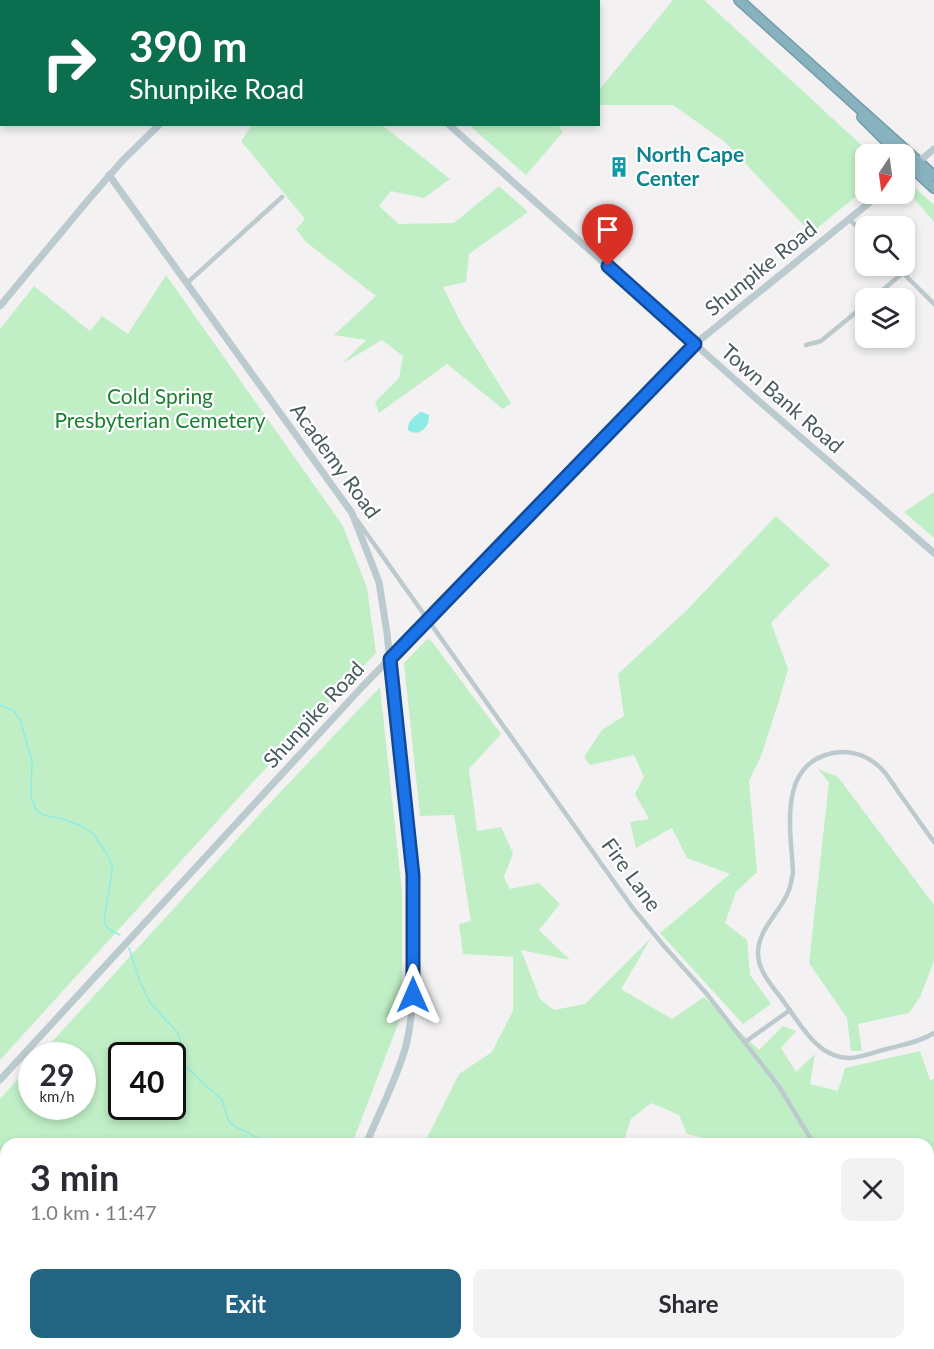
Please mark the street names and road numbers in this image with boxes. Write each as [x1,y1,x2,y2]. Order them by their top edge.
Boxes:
street label: Shunpike Road [699,215,821,320]
street label: Town Bank Road [717,338,849,458]
street label: Academy Road [286,398,386,523]
street label: Shunpike Road [257,656,369,772]
street label: Fire Lane [597,833,667,916]

